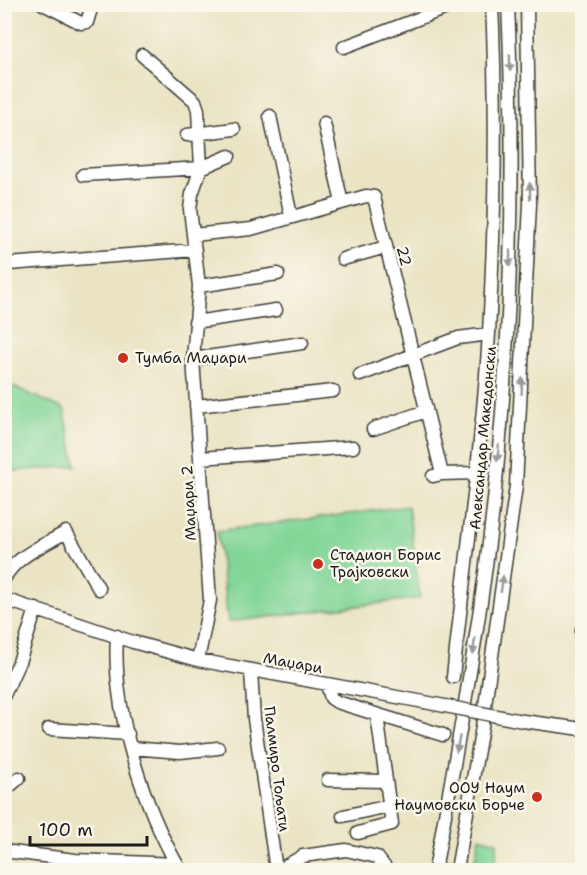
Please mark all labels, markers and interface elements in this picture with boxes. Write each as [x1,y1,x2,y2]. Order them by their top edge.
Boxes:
one-way arrow [505,53,515,72]
one-way arrow [525,181,535,200]
street label: 22 [392,244,416,268]
one-way arrow [505,248,515,267]
street label: Александар Македонски [465,345,501,531]
place label: Тумба Маџари [135,348,247,368]
marker: Тумба Маџари [116,351,130,365]
one-way arrow [517,376,527,395]
one-way arrow [493,443,503,462]
street label: Маџари 2 [177,465,201,541]
place label: Стадион Борис Трајковски [330,545,441,582]
marker: Стадион Борис Трајковски [311,557,325,571]
one-way arrow [498,574,507,593]
one-way arrow [470,637,479,656]
street label: Маџари [262,648,325,678]
street label: Палмиро Тољати [259,705,295,833]
one-way arrow [453,735,462,754]
place label: ООУ Наум Наумовски Борче [394,778,525,815]
marker: ООУ Наум Наумовски Борче [530,790,544,804]
scale bar [30,809,147,847]
text: 100 m [39,818,93,842]

